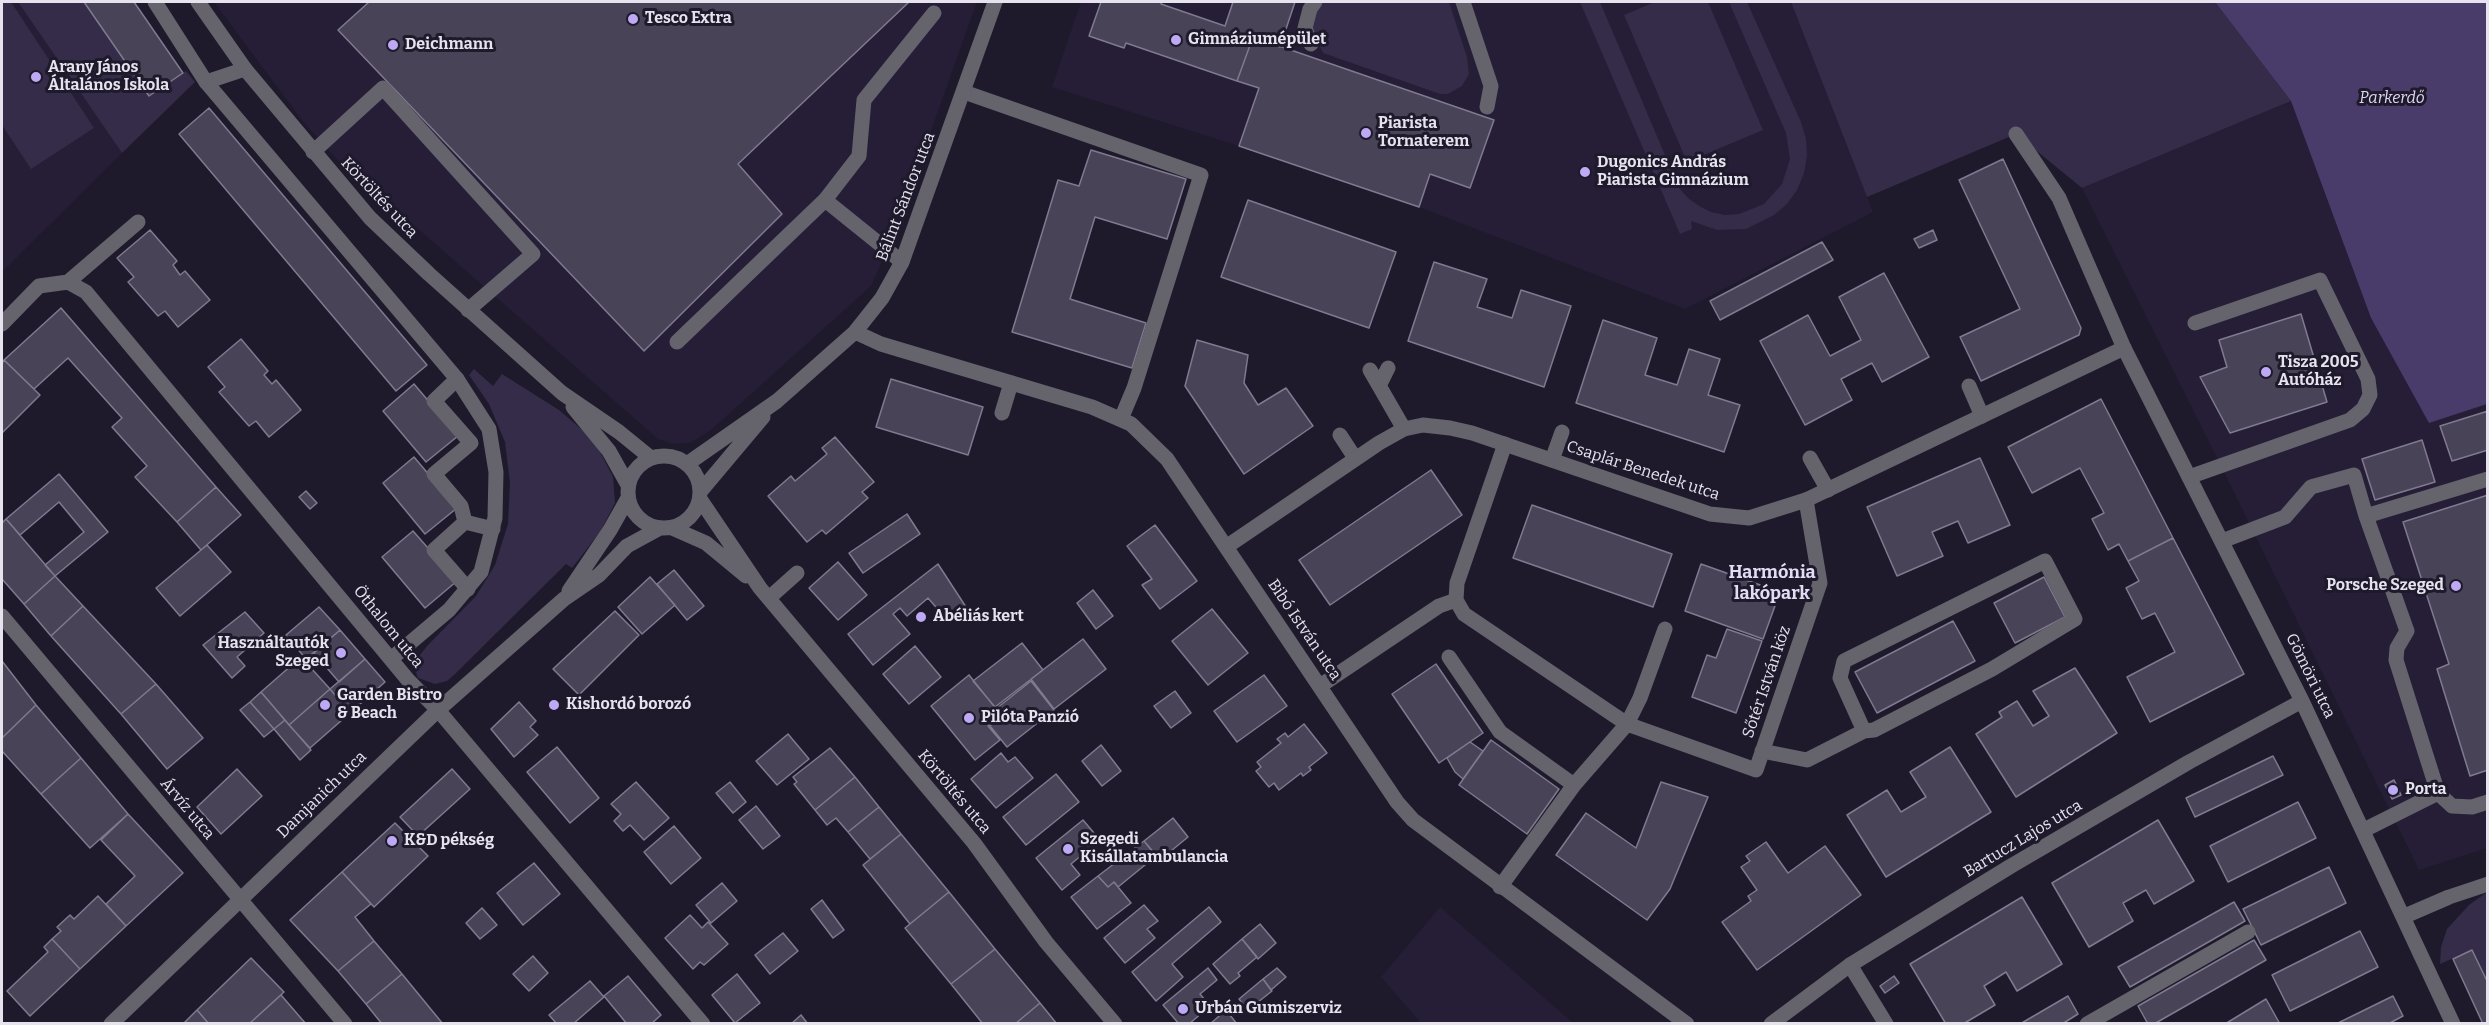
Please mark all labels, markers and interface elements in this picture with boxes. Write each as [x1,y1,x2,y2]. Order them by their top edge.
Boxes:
place label: Tesco Extra [645,9,732,29]
marker: Tesco Extra [626,12,640,26]
place label: Gimnáziumépület [1188,30,1326,50]
marker: Gimnáziumépület [1169,33,1183,47]
place label: Deichmann [405,35,493,55]
marker: Deichmann [386,38,400,52]
place label: Arany János Általános Iskola [48,58,169,96]
marker: Arany János Általános Iskola [29,70,43,84]
park label: Parkerdő [2359,89,2425,109]
place label: Piarista Tornaterem [1378,114,1469,152]
marker: Piarista Tornaterem [1359,126,1373,140]
street label: Bálint Sándor utca [873,130,939,264]
place label: Dugonics András Piarista Gimnázium [1597,153,1749,191]
street label: Körtöltés utca [337,154,421,242]
marker: Dugonics András Piarista Gimnázium [1578,165,1592,179]
place label: Tisza 2005 Autóház [2278,353,2359,391]
marker: Tisza 2005 Autóház [2259,365,2273,379]
street label: Csaplár Benedek utca [1564,437,1722,505]
district label: Harmónia lakópark [1728,562,1816,604]
street label: Bibó István utca [1263,576,1345,684]
place label: Porsche Szeged [2326,576,2444,596]
marker: Porsche Szeged [2449,579,2463,593]
street label: Öthalom utca [349,582,427,672]
place label: Abéliás kert [933,607,1024,627]
marker: Abéliás kert [914,610,928,624]
street label: Sőtér István köz [1739,623,1795,741]
street label: Gömöri utca [2281,630,2339,722]
place label: Használtautók Szeged [217,634,329,672]
marker: Használtautók Szeged [334,646,348,660]
place label: Garden Bistro & Beach [337,686,442,724]
place label: Kishordó borozó [566,695,691,715]
marker: Garden Bistro & Beach [318,698,332,712]
marker: Kishordó borozó [547,698,561,712]
place label: Pilóta Panzió [981,708,1079,728]
marker: Pilóta Panzió [962,711,976,725]
street label: Körtöltés utca [913,746,995,838]
street label: Damjanich utca [273,748,371,842]
street label: Árvíz utca [156,774,218,844]
place label: Porta [2405,780,2447,800]
marker: Porta [2386,783,2400,797]
street label: Bartucz Lajos utca [1960,796,2086,882]
place label: Szegedi Kisállatambulancia [1080,830,1228,868]
place label: K&D pékség [404,831,494,851]
marker: K&D pékség [385,834,399,848]
marker: Szegedi Kisállatambulancia [1061,842,1075,856]
place label: Urbán Gumiszerviz [1195,999,1342,1019]
marker: Urbán Gumiszerviz [1176,1002,1190,1016]

